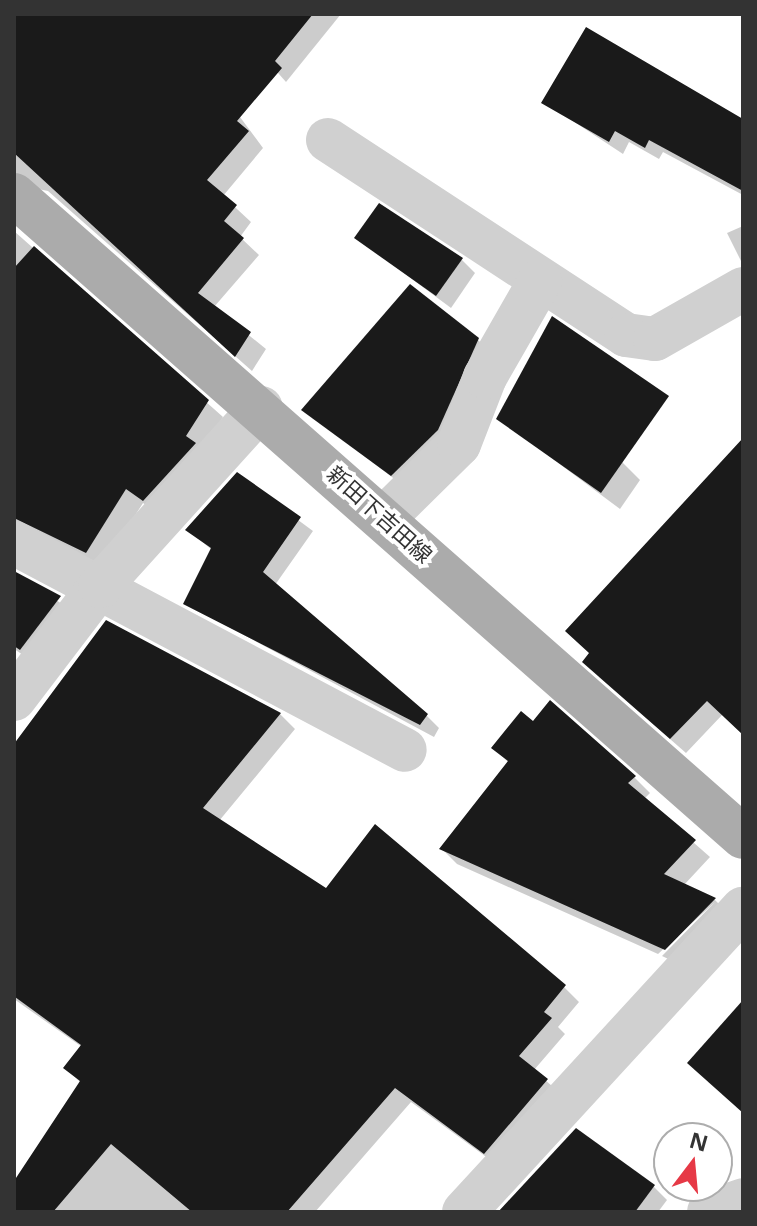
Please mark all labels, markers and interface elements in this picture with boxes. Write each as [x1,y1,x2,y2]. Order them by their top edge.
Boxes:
street label: 新田下吉田線 [322,460,438,568]
north arrow [653,1122,733,1202]
text: N [686,1124,712,1158]

